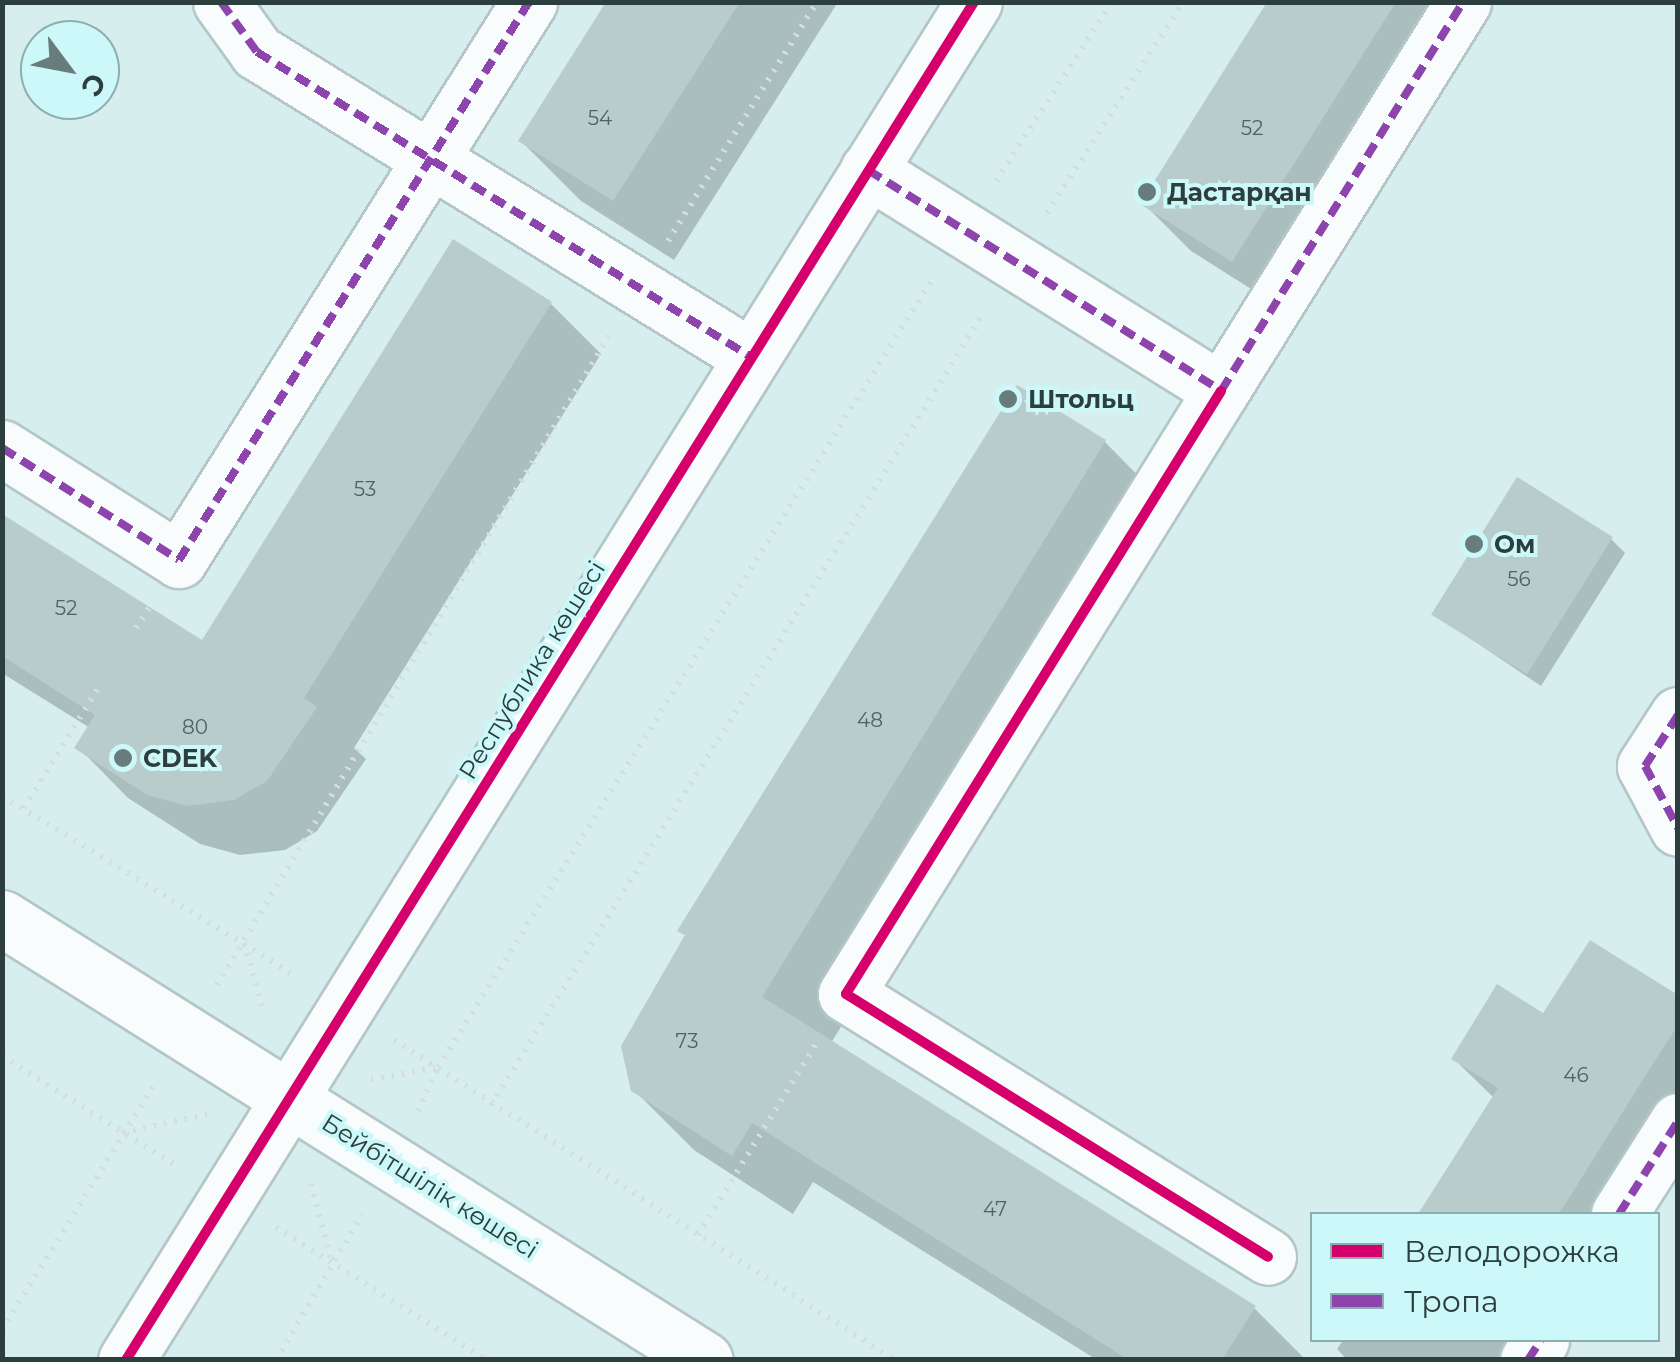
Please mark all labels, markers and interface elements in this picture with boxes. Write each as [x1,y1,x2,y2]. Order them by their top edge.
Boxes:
north arrow [20,20,120,120]
text: С [74,67,114,102]
house number: 54 [588,106,612,130]
house number: 52 [1241,116,1263,140]
place label: Дастарқан [1167,177,1312,207]
marker: Дастарқан [1136,181,1158,203]
place label: Штольц [1028,384,1134,414]
marker: Штольц [997,388,1019,410]
house number: 53 [354,477,376,501]
place label: Ом [1494,529,1535,559]
marker: Ом [1463,533,1485,555]
street label: Республика көшесі [453,555,611,785]
house number: 56 [1507,567,1531,591]
house number: 52 [55,596,77,620]
house number: 48 [857,708,883,732]
house number: 80 [182,715,208,739]
place label: CDEK [143,743,217,773]
marker: CDEK [112,747,134,769]
house number: 73 [676,1029,698,1053]
house number: 46 [1563,1063,1589,1087]
street label: Бейбітшілік көшесі [316,1107,544,1265]
house number: 47 [983,1197,1007,1221]
legend [1310,1212,1660,1342]
text: Велодорожка [1404,1233,1620,1270]
text: Тропа [1404,1283,1499,1320]

